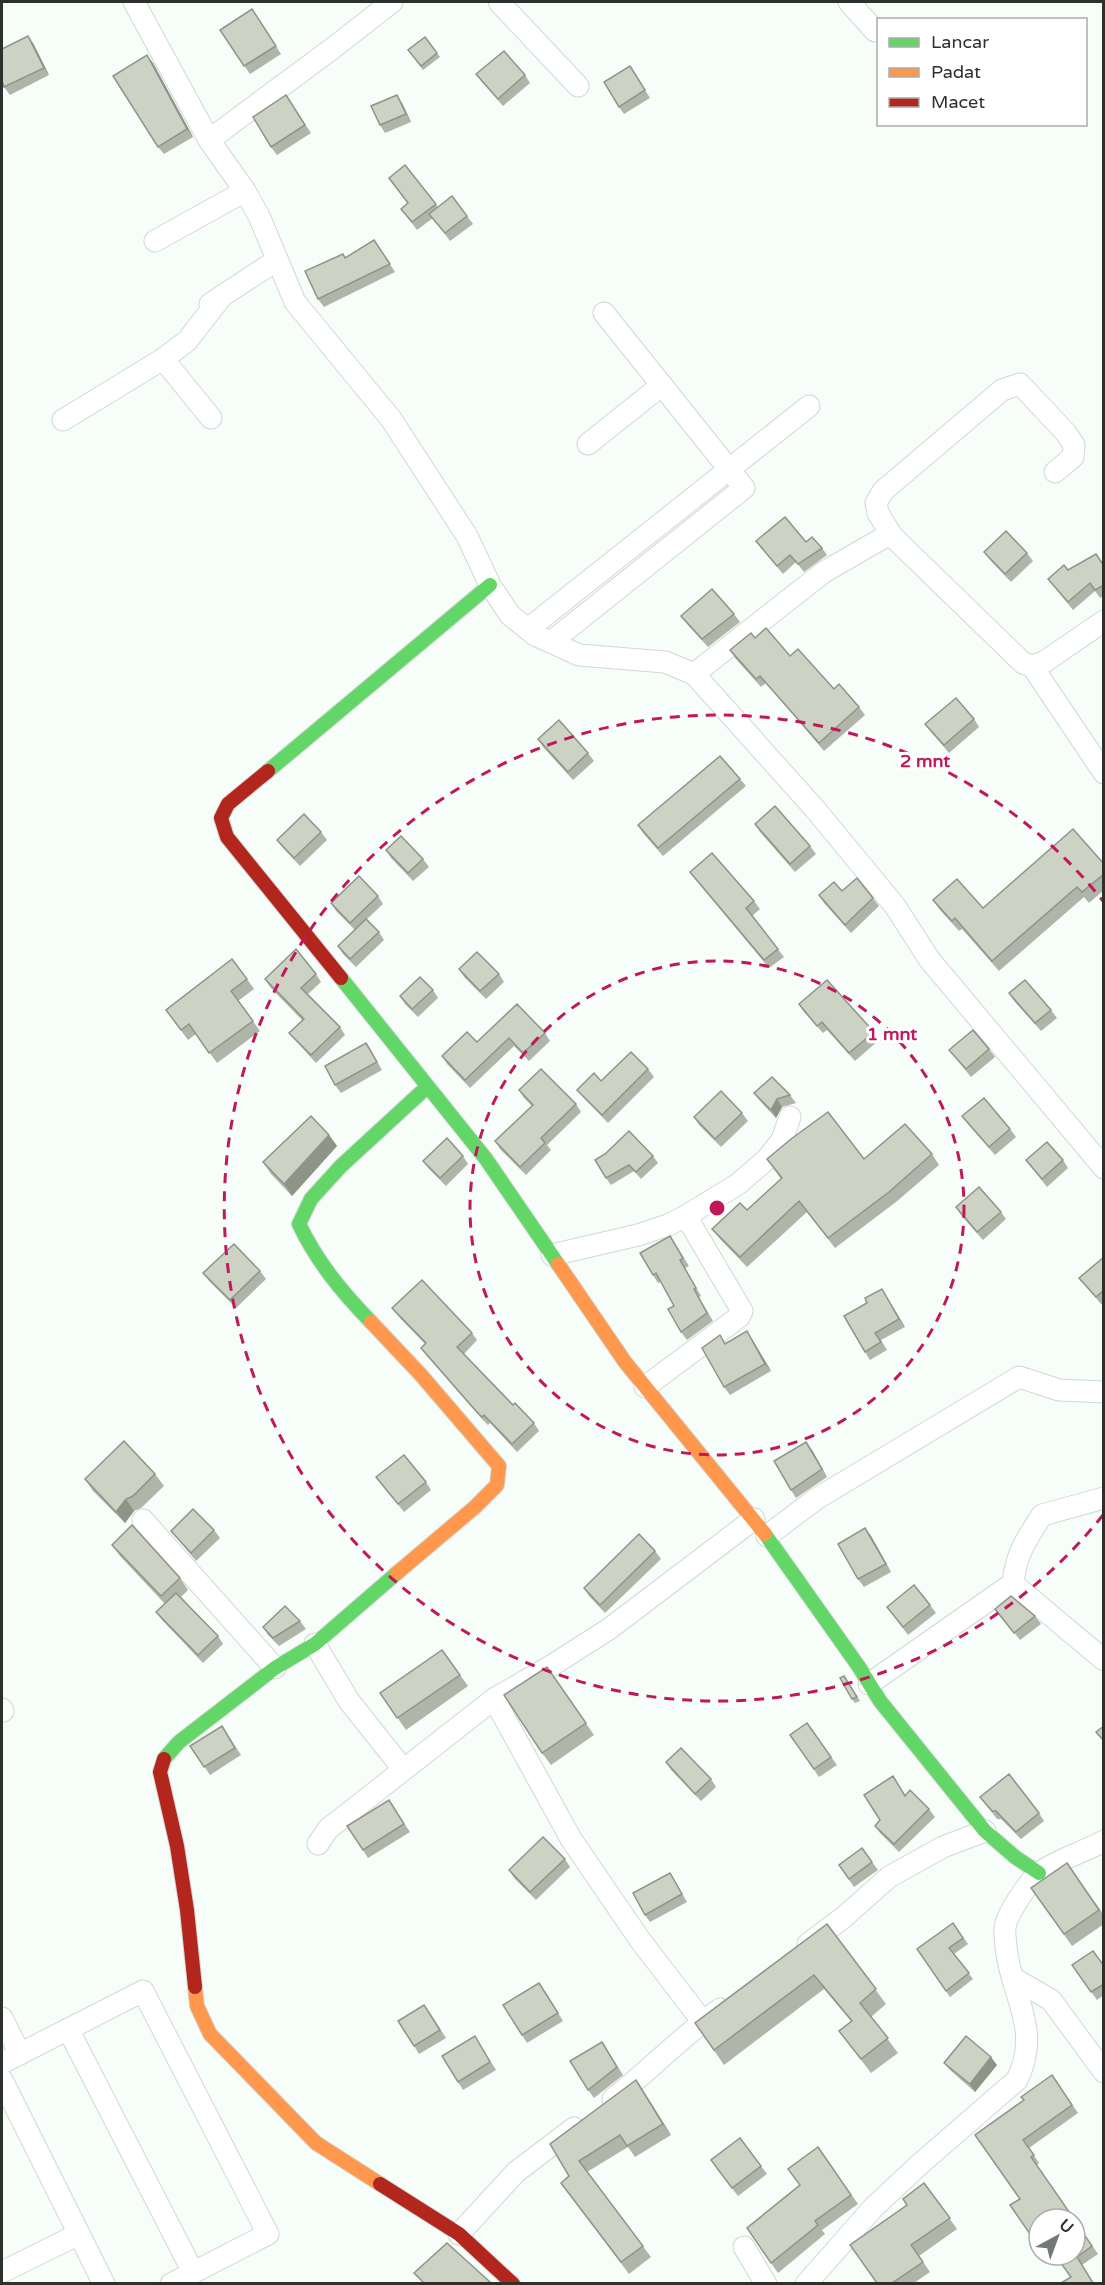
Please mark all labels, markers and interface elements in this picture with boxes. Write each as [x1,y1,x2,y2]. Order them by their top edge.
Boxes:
legend [877,18,1087,126]
text: Lancar [931,31,989,53]
text: Padat [931,61,981,83]
text: Macet [931,91,985,113]
text: 2 mnt [900,750,950,772]
text: 1 mnt [867,1023,917,1045]
centre of rings [707,1198,727,1218]
north arrow [1027,2207,1087,2267]
text: U [1055,2215,1077,2238]

